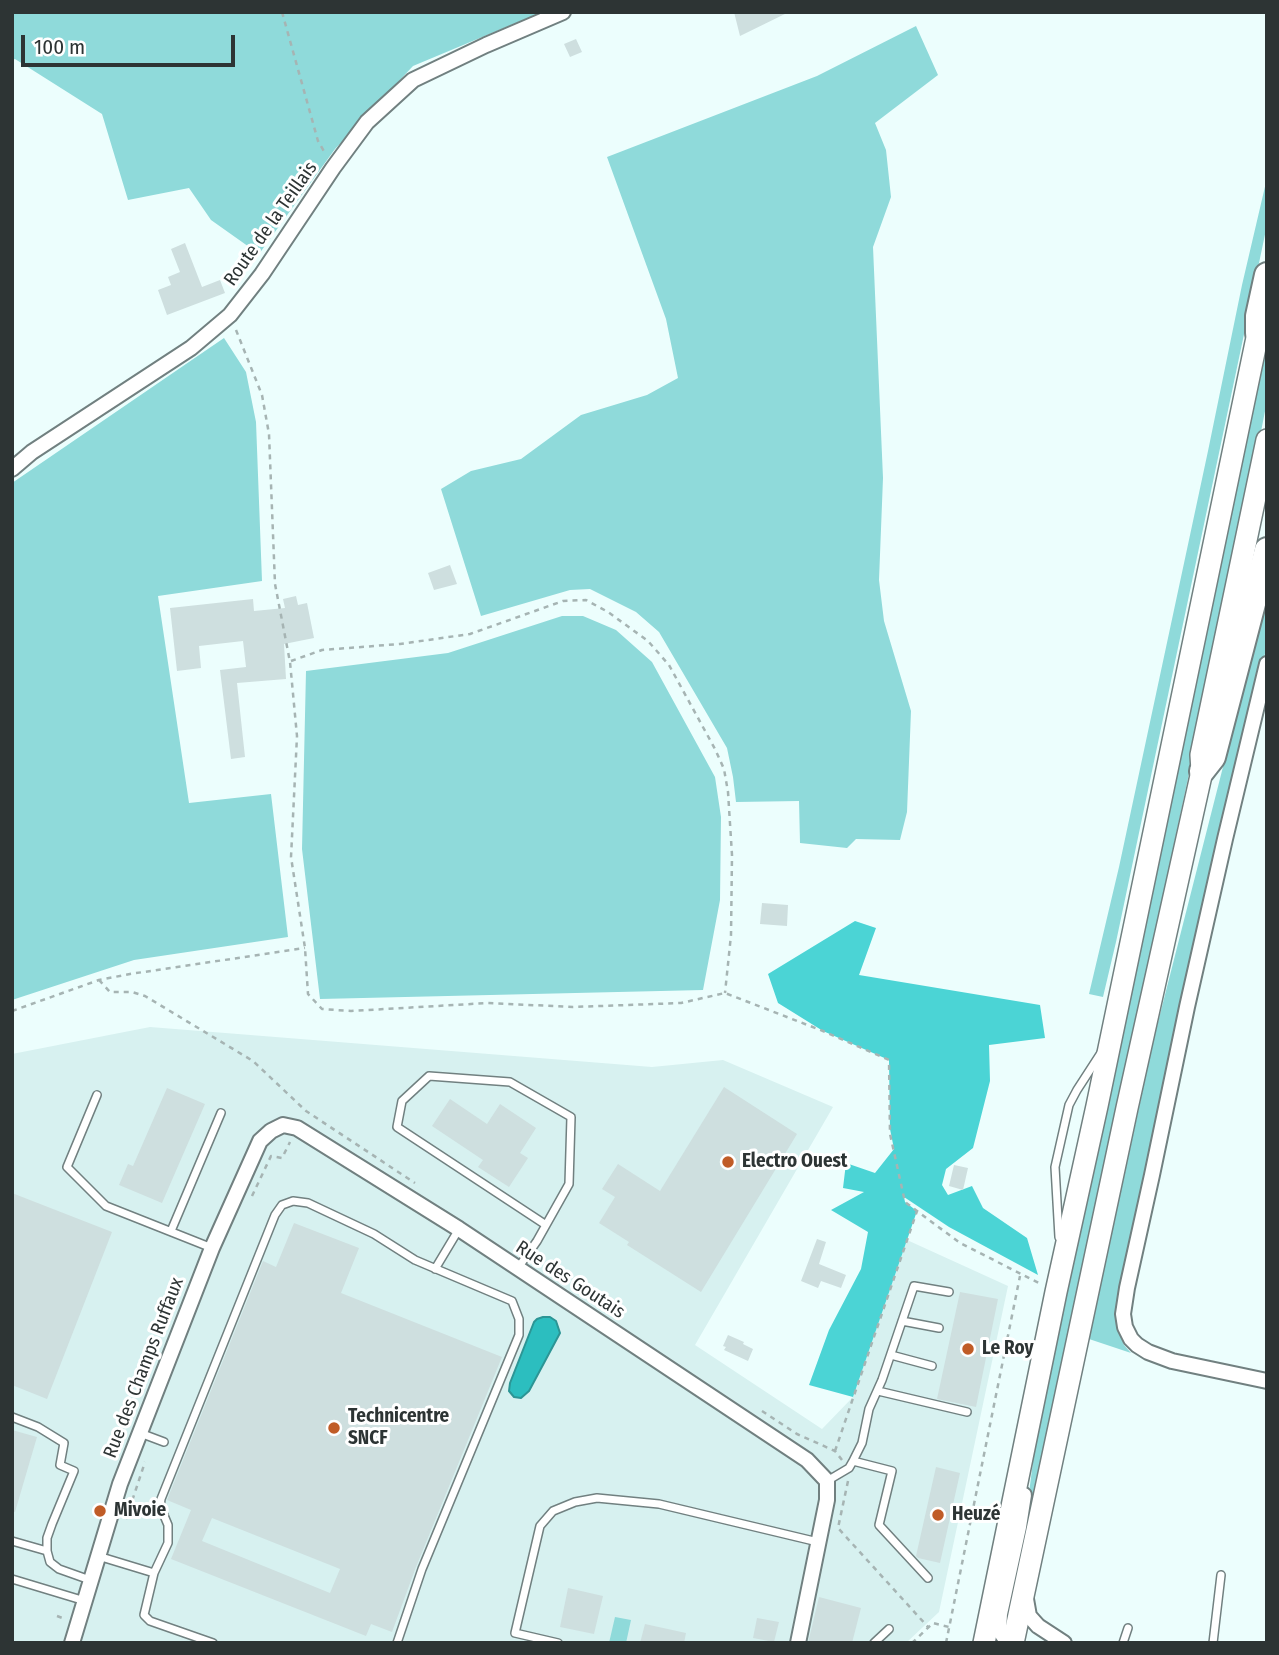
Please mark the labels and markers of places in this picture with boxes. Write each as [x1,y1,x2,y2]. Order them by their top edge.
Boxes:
place label: Electro Ouest [742,1151,848,1173]
marker: Electro Ouest [720,1154,736,1170]
place label: Le Roy [982,1338,1033,1360]
marker: Le Roy [960,1341,976,1357]
place label: Technicentre SNCF [348,1406,449,1450]
marker: Technicentre SNCF [326,1420,342,1436]
place label: Mivoie [114,1500,166,1522]
marker: Mivoie [92,1503,108,1519]
place label: Heuzé [952,1504,1000,1526]
marker: Heuzé [930,1507,946,1523]

